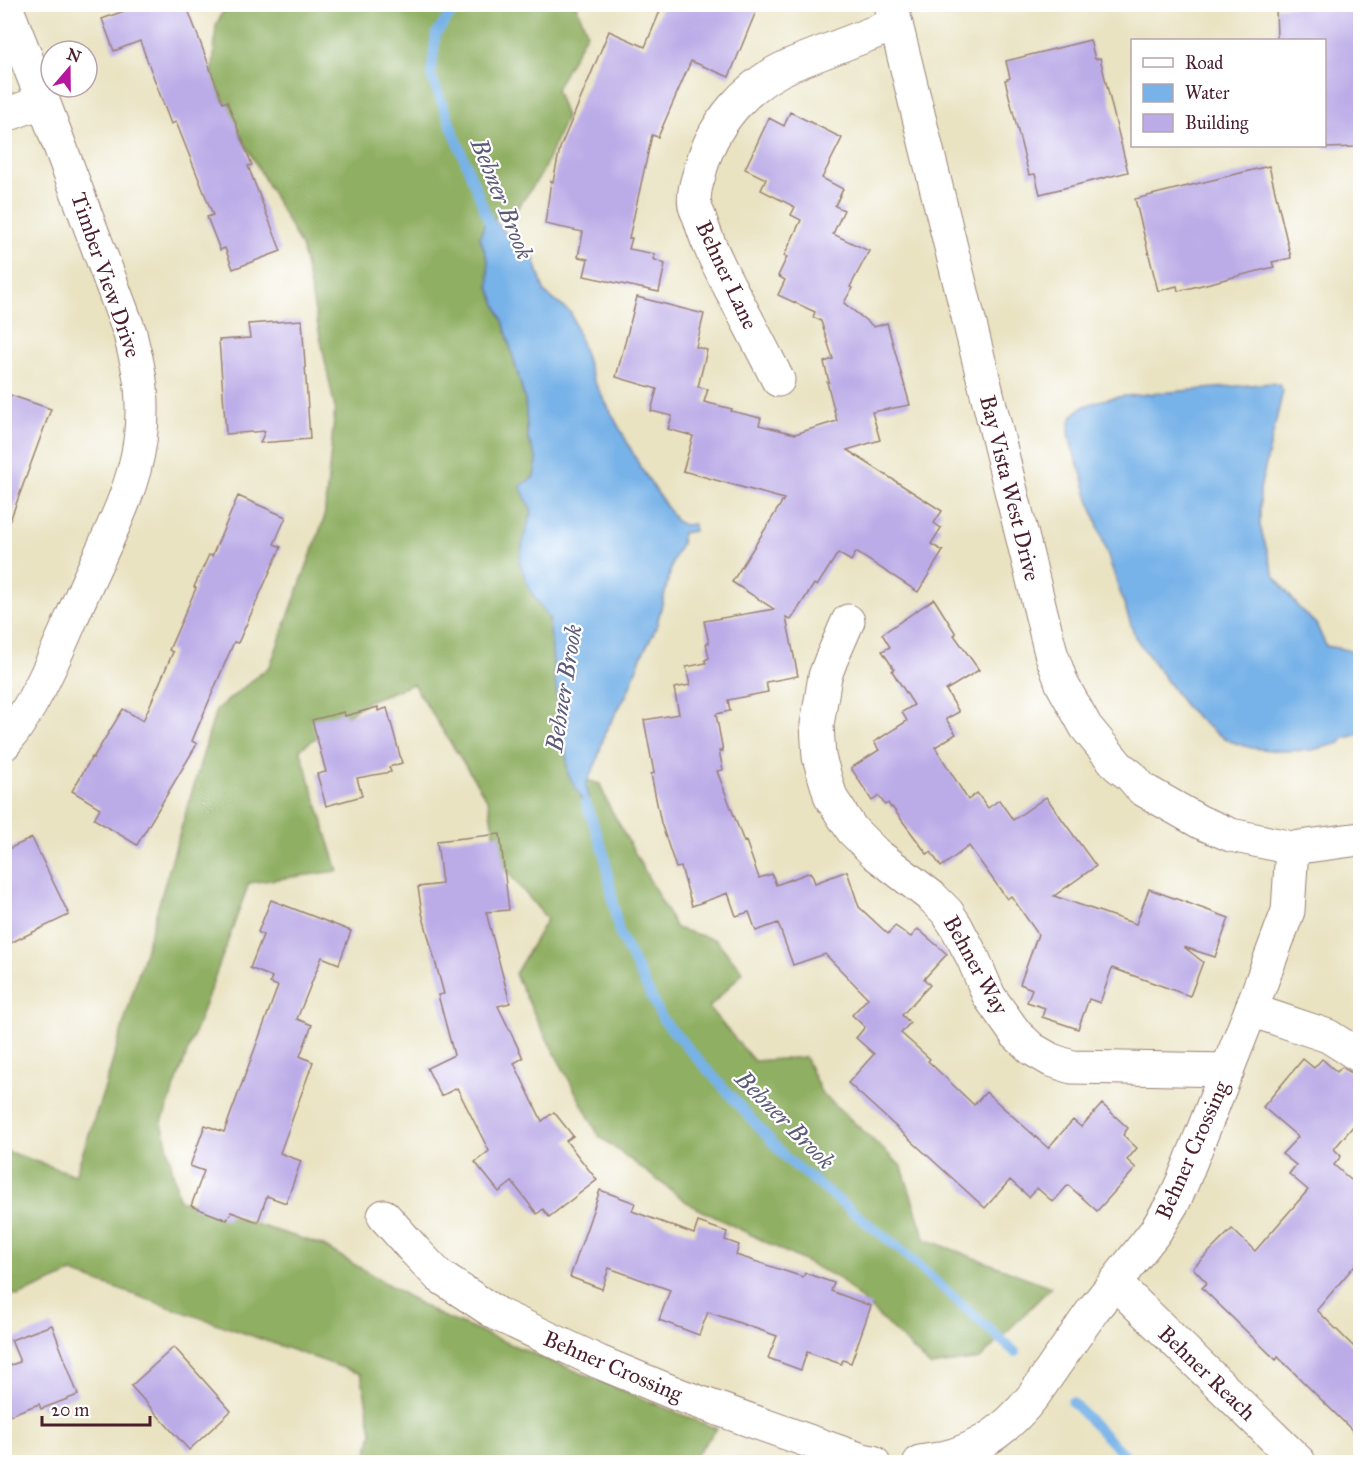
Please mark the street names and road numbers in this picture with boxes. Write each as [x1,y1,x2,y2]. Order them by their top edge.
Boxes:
street label: Timber View Drive [65,189,147,361]
street label: Behner Lane [690,216,764,334]
street label: Bay Vista West Drive [974,392,1046,584]
street label: Behner Way [938,911,1015,1020]
street label: Behner Crossing [1149,1076,1235,1223]
street label: Behner Reach [1153,1320,1261,1426]
street label: Behner Crossing [539,1325,687,1408]

